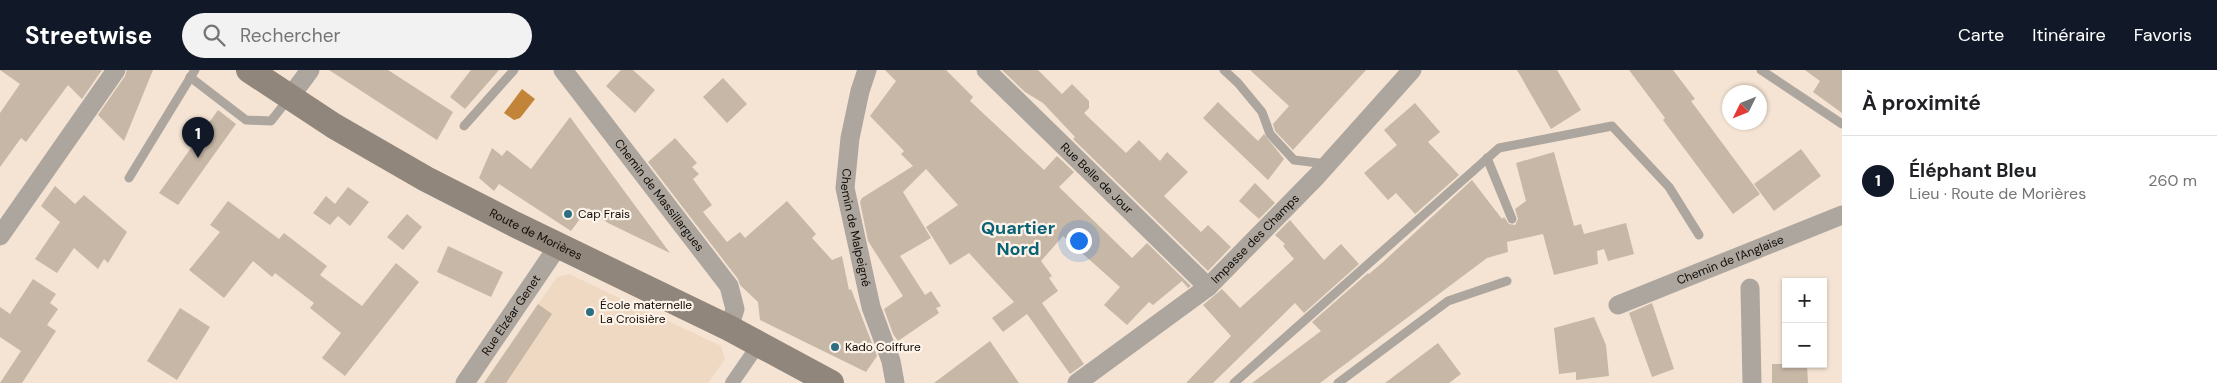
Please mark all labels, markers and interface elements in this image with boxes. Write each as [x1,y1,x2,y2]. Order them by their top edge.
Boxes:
search box [182,13,532,58]
text: Streetwise [25,20,152,51]
icon: search [200,21,228,49]
text: Rechercher [240,23,341,48]
text: Carte [1958,23,2004,47]
text: Itinéraire [2032,23,2106,47]
text: Favoris [2134,23,2192,47]
north arrow [1722,85,1767,130]
text: À proximité [1862,89,1981,117]
pin: 1 [182,117,214,158]
street label: Chemin de Massillargues [611,136,708,255]
street label: Rue Belle de Jour [1057,139,1137,218]
text: Éléphant Bleu [1909,158,2037,183]
street label: Chemin de Malpeigné [837,168,874,288]
text: 1 [1875,170,1881,191]
text: 260 m [2148,170,2197,191]
text: Lieu · Route de Morières [1909,183,2086,204]
street label: Impasse des Champs [1208,191,1303,287]
street label: Route de Morières [487,205,585,264]
place label: Cap Frais [578,206,630,222]
marker: Cap Frais [562,208,574,220]
district label: Quartier Nord [981,216,1055,261]
your location [1066,228,1092,254]
street label: Chemin de l'Anglaise [1674,231,1786,289]
street label: Rue Elzéar Genet [478,271,544,359]
map controls [1782,278,1827,368]
button: + [1782,278,1827,323]
place label: École maternelle La Croisière [600,297,692,327]
marker: École maternelle La Croisière [584,306,596,318]
button: − [1782,323,1827,368]
place label: Kado Coiffure [845,339,921,355]
marker: Kado Coiffure [829,341,841,353]

